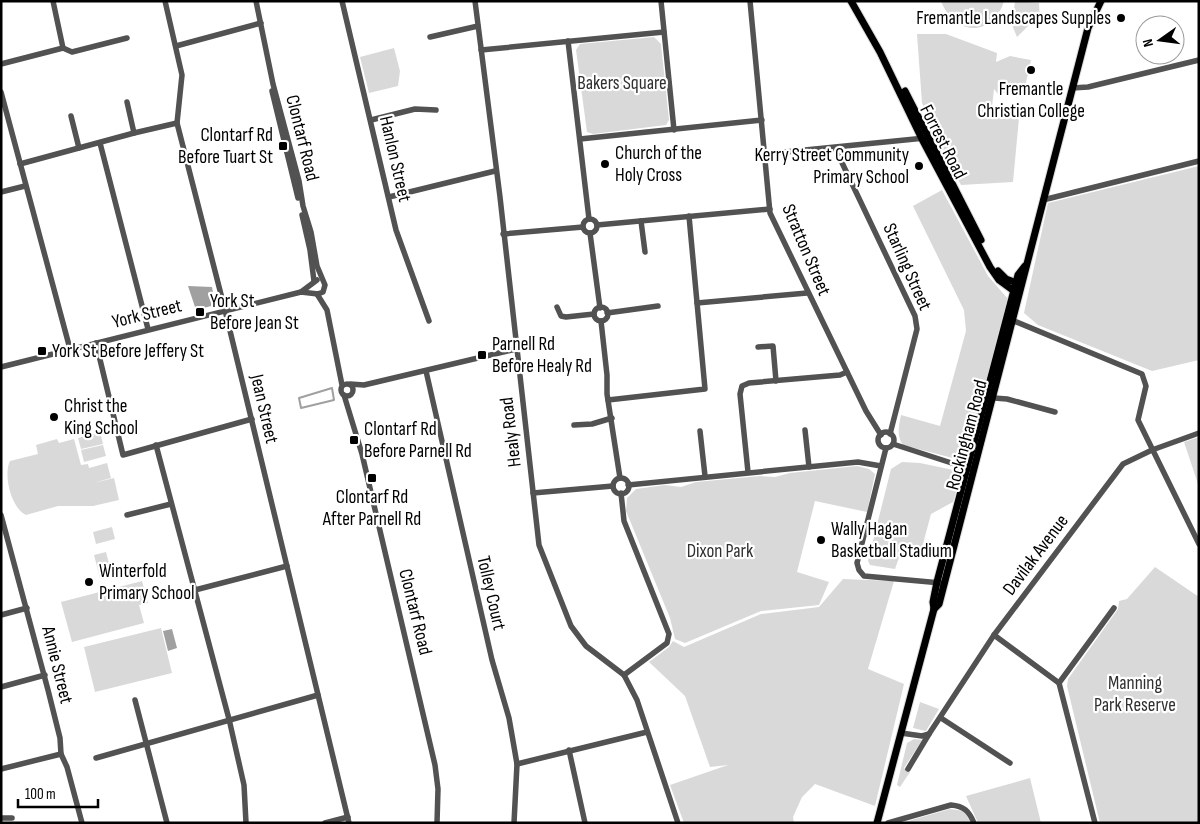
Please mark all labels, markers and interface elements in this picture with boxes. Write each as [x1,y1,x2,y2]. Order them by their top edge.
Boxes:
place label: Fremantle Landscapes Supples [916,7,1111,30]
marker: Fremantle Landscapes Supples [1115,12,1127,24]
north arrow [1135,15,1185,65]
text: N [1139,37,1157,49]
marker: Fremantle Christian College [1025,64,1037,76]
park label: Bakers Square [577,72,667,95]
place label: Fremantle Christian College [977,78,1085,123]
street label: Clontarf Road [280,93,324,183]
street label: Forrest Road [915,101,971,183]
street label: Hanlon Street [374,114,416,205]
place label: Clontarf Rd Before Tuart St [178,124,273,169]
marker: Clontarf Rd Before Tuart St [277,140,289,152]
place label: Church of the Holy Cross [615,142,702,187]
place label: Kerry Street Community Primary School [754,144,910,189]
marker: Church of the Holy Cross [599,158,611,170]
marker: Kerry Street Community Primary School [913,160,925,172]
street label: Stratton Street [776,201,836,299]
street label: Starling Street [878,220,936,314]
place label: York St Before Jean St [210,290,299,335]
street label: York Street [110,294,184,334]
marker: York St Before Jean St [194,306,206,318]
place label: Parnell Rd Before Healy Rd [492,333,592,378]
place label: York St Before Jeffery St [52,340,204,363]
marker: York St Before Jeffery St [36,345,48,357]
marker: Parnell Rd Before Healy Rd [476,349,488,361]
street label: Jean Street [245,371,283,446]
street label: Rockingham Road [941,378,993,492]
place label: Christ the King School [64,395,138,440]
street label: Healy Road [495,396,527,468]
marker: Christ the King School [48,411,60,423]
place label: Clontarf Rd Before Parnell Rd [364,418,472,463]
marker: Clontarf Rd Before Parnell Rd [348,434,360,446]
marker: Clontarf Rd After Parnell Rd [366,472,378,484]
place label: Clontarf Rd After Parnell Rd [322,486,421,531]
street label: Davilak Avenue [998,510,1074,600]
place label: Wally Hagan Basketball Stadium [831,518,952,563]
marker: Wally Hagan Basketball Stadium [815,534,827,546]
park label: Dixon Park [687,540,754,563]
street label: Tolley Court [471,554,511,633]
place label: Winterfold Primary School [99,560,195,605]
street label: Clontarf Road [393,567,437,657]
marker: Winterfold Primary School [83,576,95,588]
street label: Annie Street [36,623,78,706]
park label: Manning Park Reserve [1094,672,1176,717]
scale bar [18,776,98,808]
text: 100 m [25,785,56,804]

